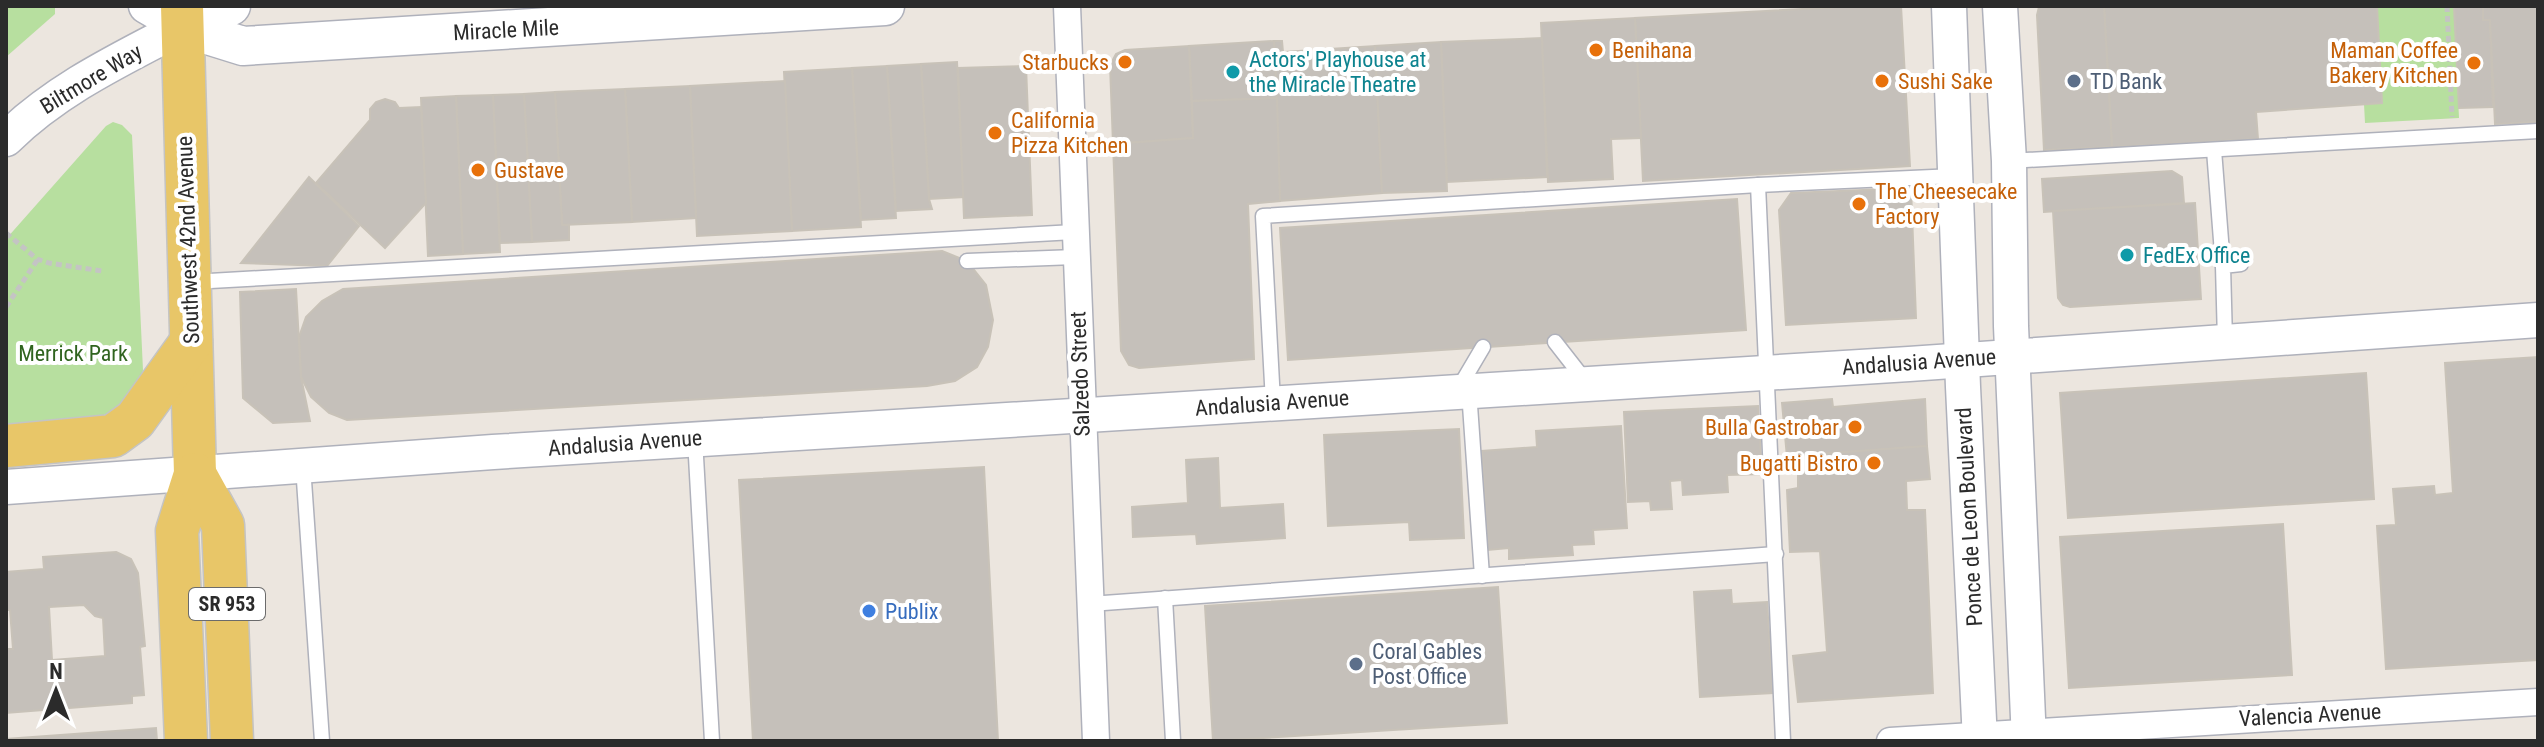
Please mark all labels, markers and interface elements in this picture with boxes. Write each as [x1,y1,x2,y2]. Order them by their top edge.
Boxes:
street label: Miracle Mile [452,15,560,45]
place label: Benihana [1612,38,1692,63]
place label: Maman Coffee Bakery Kitchen [2329,38,2458,88]
street label: Biltmore Way [36,39,146,119]
marker: Benihana [1587,41,1605,59]
place label: Actors' Playhouse at the Miracle Theatre [1249,47,1426,97]
place label: Starbucks [1022,50,1109,75]
marker: Starbucks [1116,53,1134,71]
marker: Maman Coffee Bakery Kitchen [2465,54,2483,72]
marker: Actors' Playhouse at the Miracle Theatre [1224,63,1242,81]
place label: Sushi Sake [1898,69,1993,94]
place label: TD Bank [2090,69,2162,94]
marker: Sushi Sake [1873,72,1891,90]
marker: TD Bank [2065,72,2083,90]
place label: California Pizza Kitchen [1011,108,1128,158]
marker: California Pizza Kitchen [986,124,1004,142]
street label: Southwest 42nd Avenue [172,136,204,344]
place label: Gustave [494,158,564,183]
marker: Gustave [469,161,487,179]
place label: The Cheesecake Factory [1875,179,2017,229]
marker: The Cheesecake Factory [1850,195,1868,213]
place label: FedEx Office [2143,243,2250,268]
marker: FedEx Office [2118,246,2136,264]
street label: Salzedo Street [1065,311,1095,437]
park label: Merrick Park [18,341,128,366]
street label: Andalusia Avenue [1841,344,1997,380]
street label: Andalusia Avenue [1194,385,1350,421]
street label: Ponce de Leon Boulevard [1951,407,1987,627]
place label: Bulla Gastrobar [1705,415,1839,440]
marker: Bulla Gastrobar [1846,418,1864,436]
street label: Andalusia Avenue [547,425,703,461]
place label: Bugatti Bistro [1740,451,1858,476]
marker: Bugatti Bistro [1865,454,1883,472]
road number: SR 953 [189,588,265,620]
place label: Publix [885,599,939,624]
marker: Publix [860,602,878,620]
place label: Coral Gables Post Office [1372,639,1482,689]
north arrow [16,651,96,731]
marker: Coral Gables Post Office [1347,655,1365,673]
text: N [49,659,63,684]
street label: Valencia Avenue [2238,699,2382,731]

